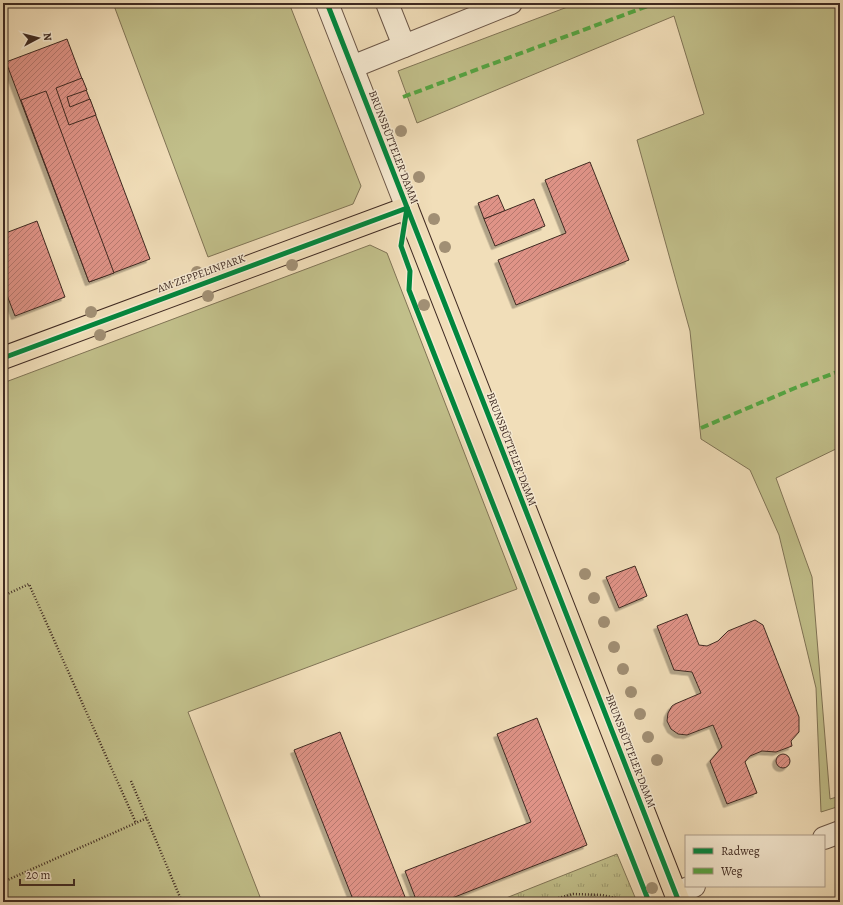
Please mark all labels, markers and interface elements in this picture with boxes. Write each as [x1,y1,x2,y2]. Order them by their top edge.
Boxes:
north arrow [18,18,58,58]
text: N [39,32,55,42]
street label: BRUNSBÜTTELER DAMM [365,88,422,206]
street label: AM ZEPPELINPARK [154,251,247,297]
street label: BRUNSBÜTTELER DAMM [483,390,540,508]
street label: BRUNSBÜTTELER DAMM [602,692,659,810]
legend [685,835,825,887]
text: Radweg [721,843,760,859]
scale bar [20,861,74,887]
text: Weg [720,863,743,879]
text: 20 m [26,867,50,883]

